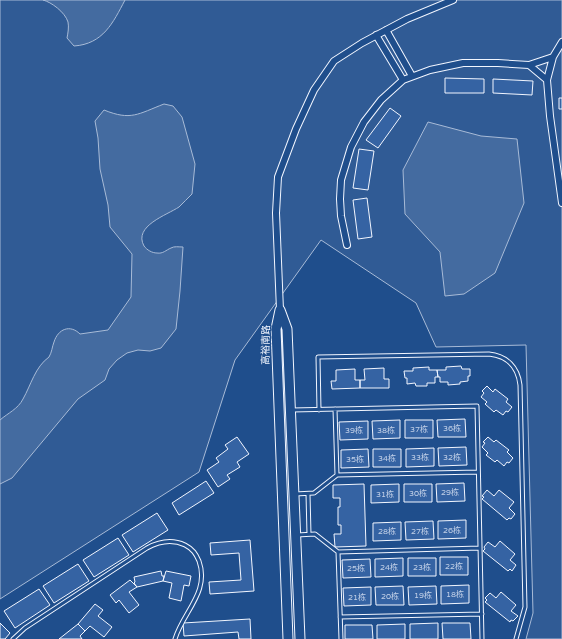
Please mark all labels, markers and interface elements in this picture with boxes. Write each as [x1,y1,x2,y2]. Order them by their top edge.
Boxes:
street label: 高裕南路 [260,325,272,365]
house number: 36栋 [443,423,461,433]
house number: 37栋 [410,424,428,434]
house number: 39栋 [345,425,363,435]
house number: 38栋 [377,425,395,435]
house number: 33栋 [411,452,429,462]
house number: 32栋 [443,452,461,462]
house number: 34栋 [378,453,396,463]
house number: 35栋 [346,454,364,464]
house number: 29栋 [441,487,459,497]
house number: 30栋 [409,488,427,498]
house number: 31栋 [376,489,394,499]
house number: 26栋 [443,525,461,535]
house number: 28栋 [378,526,396,536]
house number: 27栋 [411,526,429,536]
house number: 22栋 [445,561,463,571]
house number: 24栋 [380,562,398,572]
house number: 23栋 [413,562,431,572]
house number: 25栋 [347,563,365,573]
house number: 18栋 [446,589,464,599]
house number: 19栋 [414,590,432,600]
house number: 20栋 [381,591,399,601]
house number: 21栋 [348,592,366,602]

